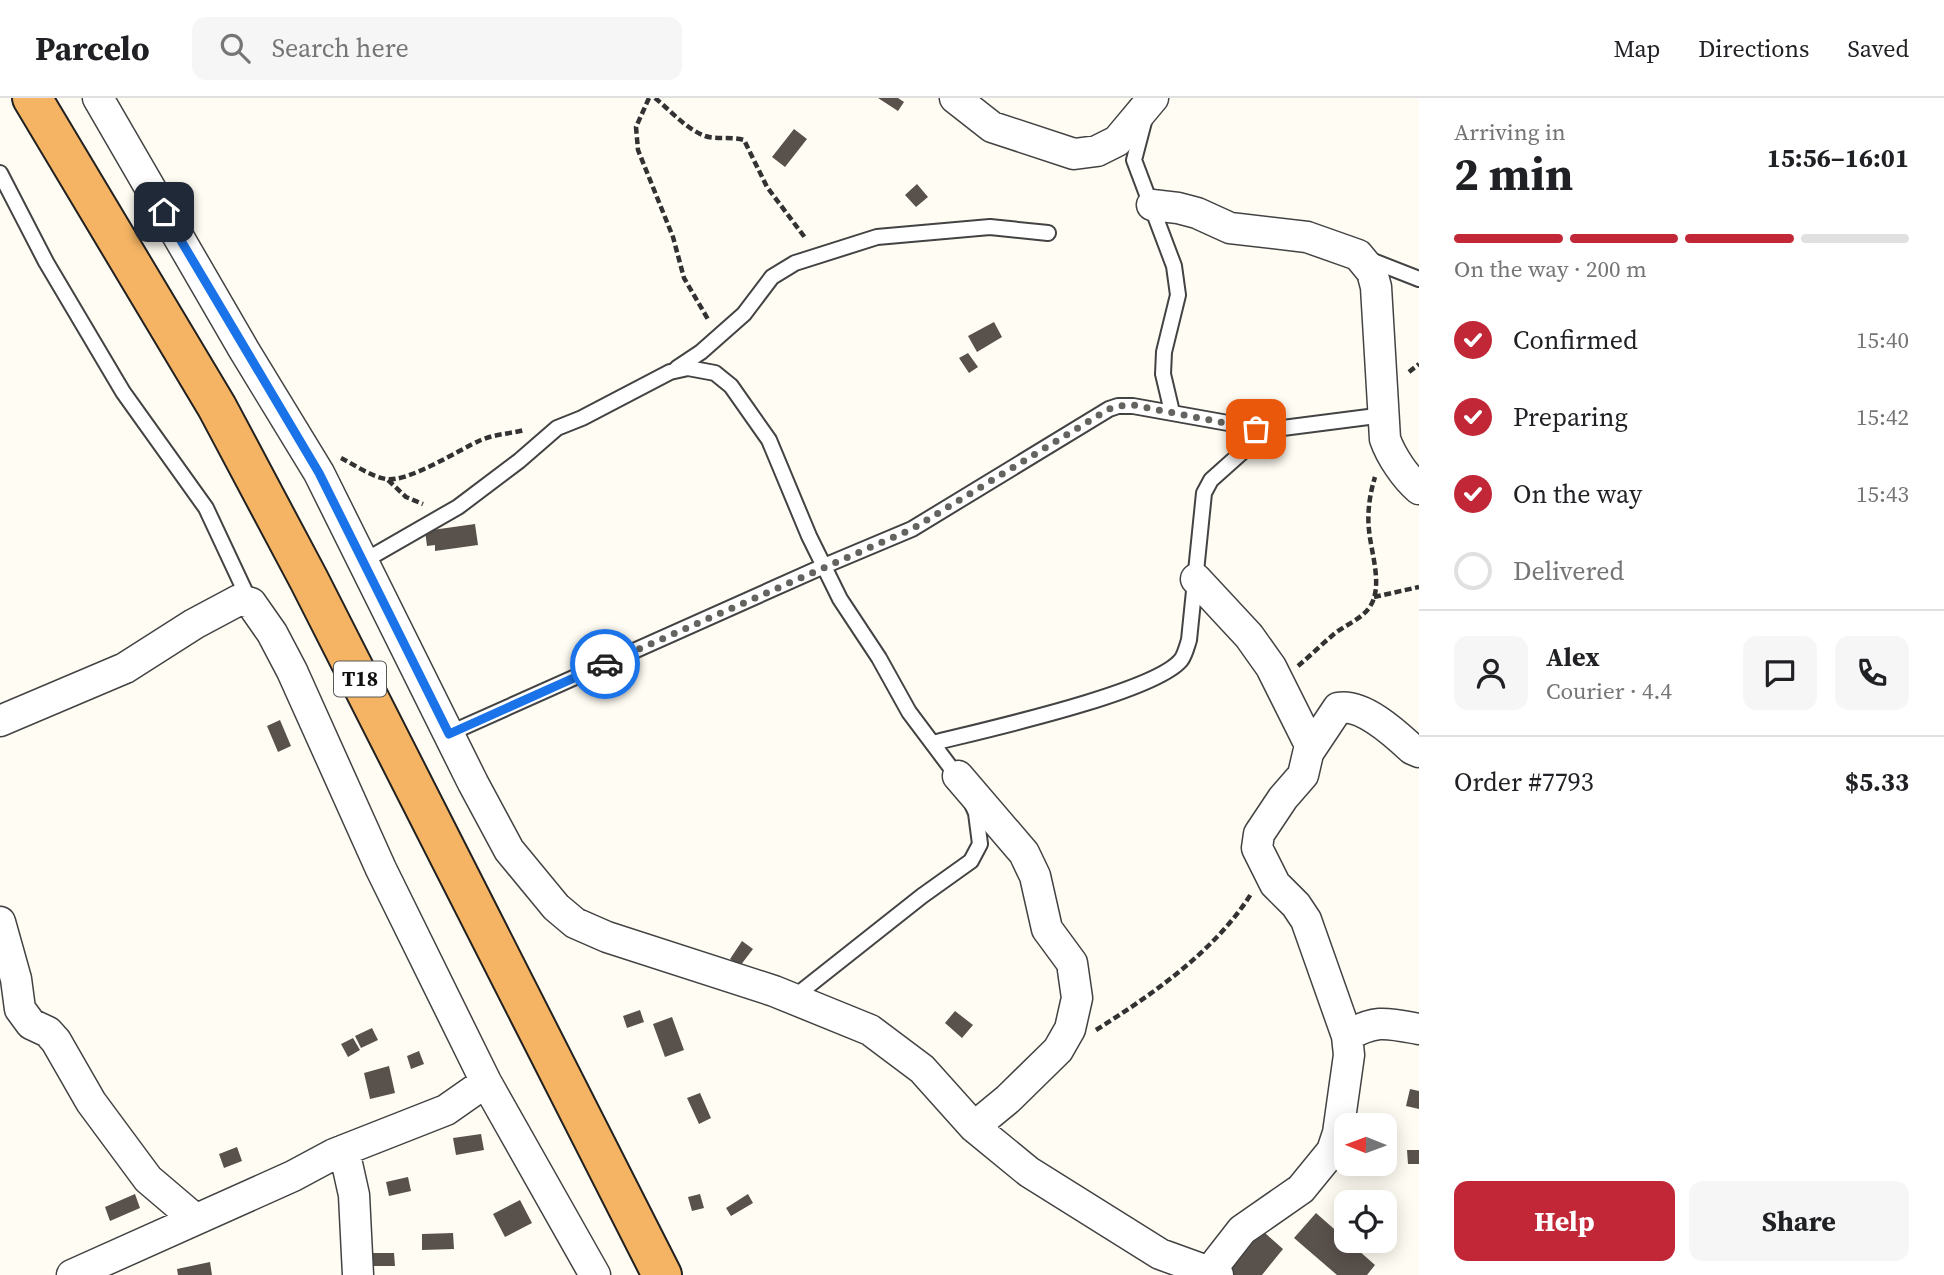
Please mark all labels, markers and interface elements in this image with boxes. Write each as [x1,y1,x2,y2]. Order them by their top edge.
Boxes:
search box [192,17,682,80]
text: Parcelo [35,26,150,71]
icon: search [216,29,254,67]
text: Search here [272,30,409,66]
text: Map [1613,32,1660,65]
text: Directions [1698,32,1809,65]
text: Saved [1847,32,1909,65]
text: Arriving in [1454,116,1566,148]
text: 15:56–16:01 [1767,140,1909,176]
text: 2 min [1454,142,1573,205]
pin [134,182,194,242]
icon: home [145,193,183,231]
text: On the way · 200 m [1454,253,1647,285]
icon: check [1454,321,1492,359]
text: Confirmed [1513,322,1638,358]
text: 15:40 [1856,324,1909,356]
icon: check [1454,398,1492,436]
pin [1226,399,1286,459]
text: Preparing [1513,399,1628,435]
text: 15:42 [1856,401,1909,433]
icon: bag [1237,410,1275,448]
icon: check [1454,475,1492,513]
text: On the way [1513,476,1642,512]
text: 15:43 [1856,478,1909,510]
text: Delivered [1513,553,1624,589]
courier [570,629,640,699]
button: person [1454,636,1528,710]
button: chat [1743,636,1817,710]
button: phone [1835,636,1909,710]
text: Alex [1546,639,1600,675]
icon: car [586,645,624,683]
road number: T18 [334,662,386,696]
text: Courier · 4.4 [1546,675,1672,707]
text: Order #7793 [1454,764,1594,800]
text: $5.33 [1845,764,1909,800]
north arrow [1334,1113,1396,1176]
map controls [1334,1113,1397,1253]
button: Help [1454,1181,1675,1261]
button: Share [1689,1181,1909,1261]
button: locate [1334,1190,1397,1253]

